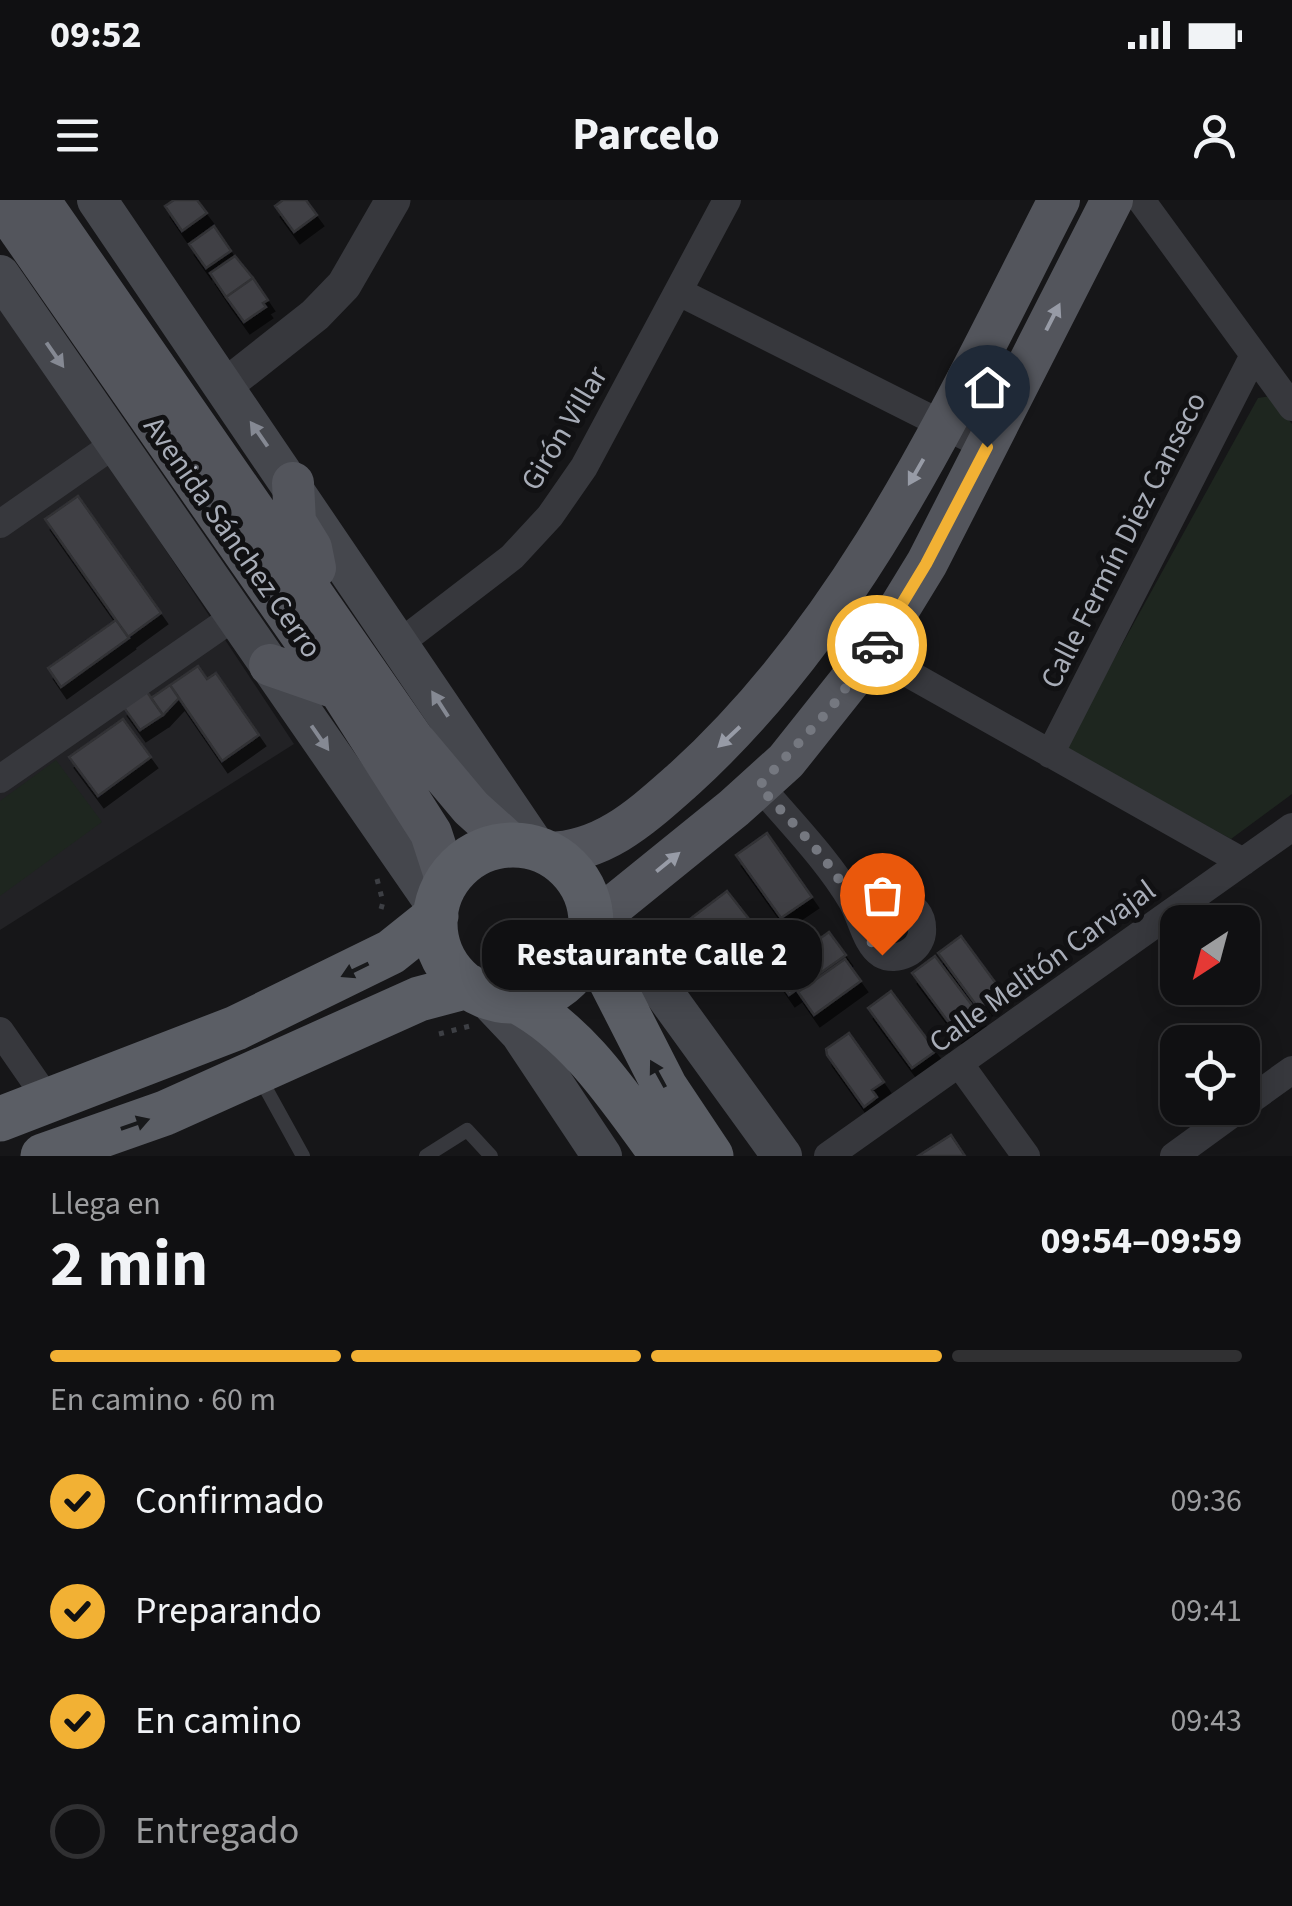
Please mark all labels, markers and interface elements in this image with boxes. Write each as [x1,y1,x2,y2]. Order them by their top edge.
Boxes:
text: 09:52 [50,8,142,62]
text: Parcelo [572,103,720,167]
icon: menu [50,108,105,163]
icon: person [1187,108,1242,163]
one-way arrow [1044,303,1061,332]
one-way arrow [46,342,64,369]
pin [945,345,1030,448]
street label: Girón Villar [510,357,619,499]
icon: home [960,360,1015,415]
street label: Calle Fermín Diez Canseco [1030,384,1217,696]
street label: Avenida Sánchez Cerro [133,408,332,667]
one-way arrow [249,421,269,448]
one-way arrow [908,458,925,487]
courier [827,595,927,695]
icon: car [850,618,905,673]
one-way arrow [431,690,449,717]
one-way arrow [310,725,329,751]
one-way arrow [717,725,741,748]
one-way arrow [656,852,681,873]
pin [840,853,925,956]
icon: bag [855,868,910,923]
street label: Calle Melitón Carvajal [920,869,1164,1063]
north arrow [1160,905,1260,1005]
map controls [1160,905,1260,1125]
callout: Restaurante Calle 2 [482,920,822,990]
text: Restaurante Calle 2 [516,932,788,978]
one-way arrow [341,961,370,978]
button: locate [1160,1025,1260,1125]
one-way arrow [650,1060,668,1088]
one-way arrow [120,1116,150,1131]
text: Llega en [50,1181,161,1227]
text: 09:54–09:59 [1040,1214,1242,1268]
text: 2 min [50,1218,208,1311]
text: En camino · 60 m [50,1377,276,1423]
icon: check [50,1474,105,1529]
text: Confirmado [135,1474,324,1528]
text: 09:36 [1170,1478,1242,1524]
icon: check [50,1584,105,1639]
text: Preparando [135,1584,322,1638]
text: 09:41 [1170,1588,1242,1634]
icon: check [50,1694,105,1749]
text: En camino [135,1694,302,1748]
text: 09:43 [1170,1698,1242,1744]
text: Entregado [135,1804,299,1858]

